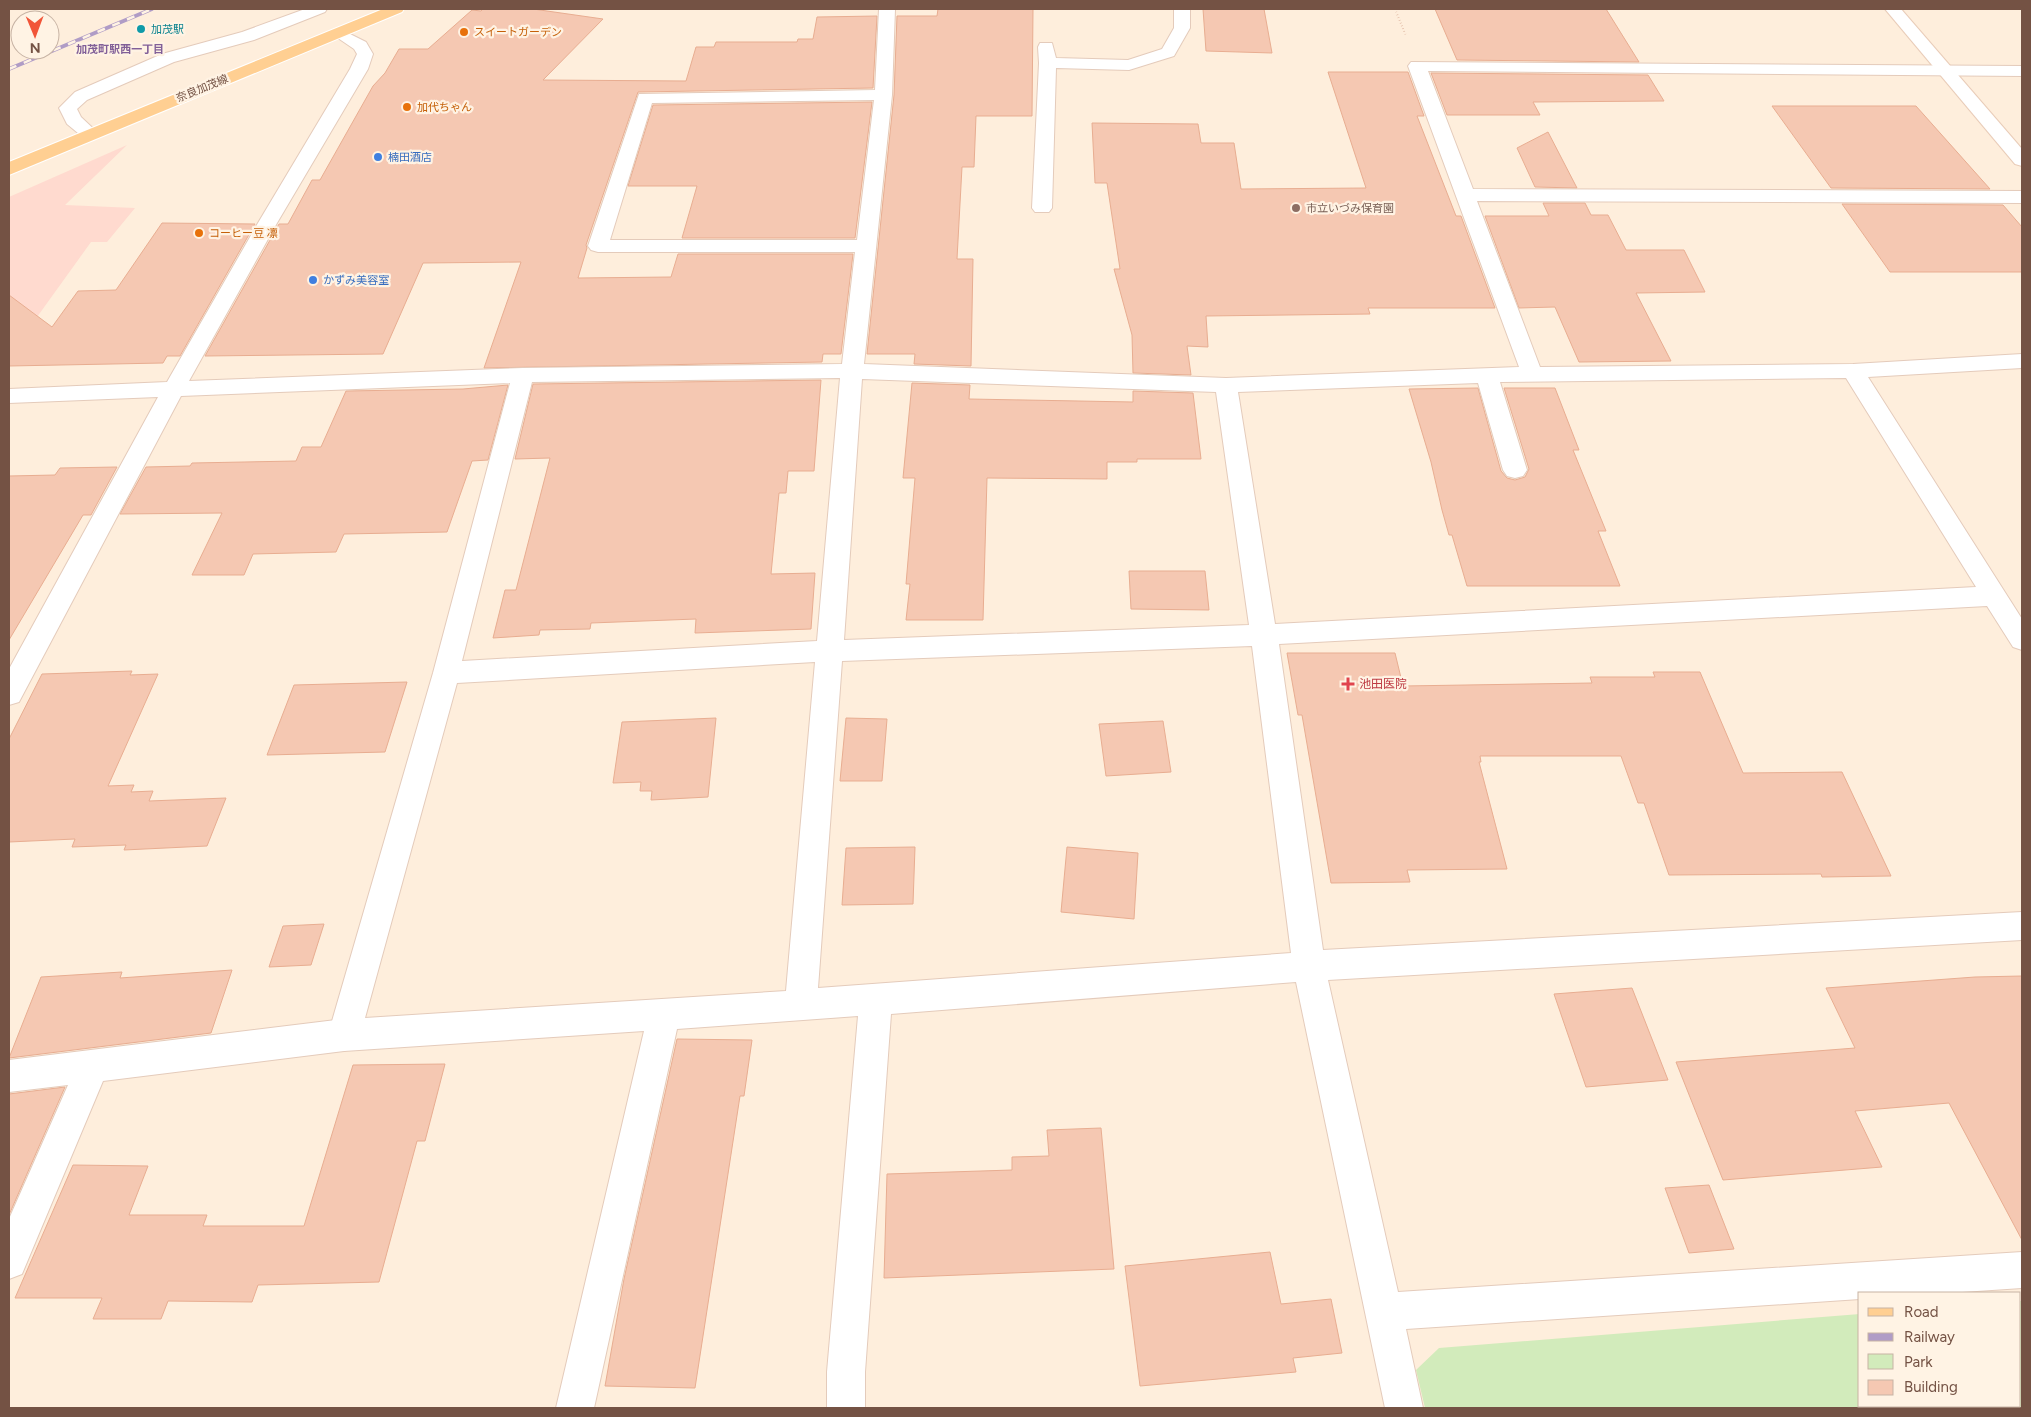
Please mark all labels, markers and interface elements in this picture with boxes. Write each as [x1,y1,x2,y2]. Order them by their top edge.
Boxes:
north arrow [10,10,60,60]
marker: 加茂駅 [135,23,147,35]
place label: 加茂駅 [151,23,184,36]
marker: スイートガーデン [458,26,470,38]
place label: スイートガーデン [474,26,562,39]
text: N [30,39,41,56]
district label: 加茂町駅西一丁目 [76,43,164,56]
street label: 奈良加茂線 [174,72,230,105]
marker: 加代ちゃん [401,101,413,113]
place label: 加代ちゃん [417,101,472,114]
marker: 楠田酒店 [372,151,384,163]
place label: 楠田酒店 [388,151,432,164]
marker: 市立いづみ保育園 [1290,202,1302,214]
place label: 市立いづみ保育園 [1306,202,1394,215]
marker: コーヒー豆 凛 [193,227,205,239]
place label: コーヒー豆 凛 [209,227,278,240]
marker: かずみ美容室 [307,274,319,286]
place label: かずみ美容室 [323,274,389,287]
marker: 池田医院 [1341,677,1355,691]
place label: 池田医院 [1359,677,1407,691]
legend [1858,1292,2021,1407]
text: Road [1904,1303,1939,1321]
text: Railway [1904,1328,1955,1346]
text: Park [1904,1353,1933,1371]
text: Building [1904,1378,1958,1396]

